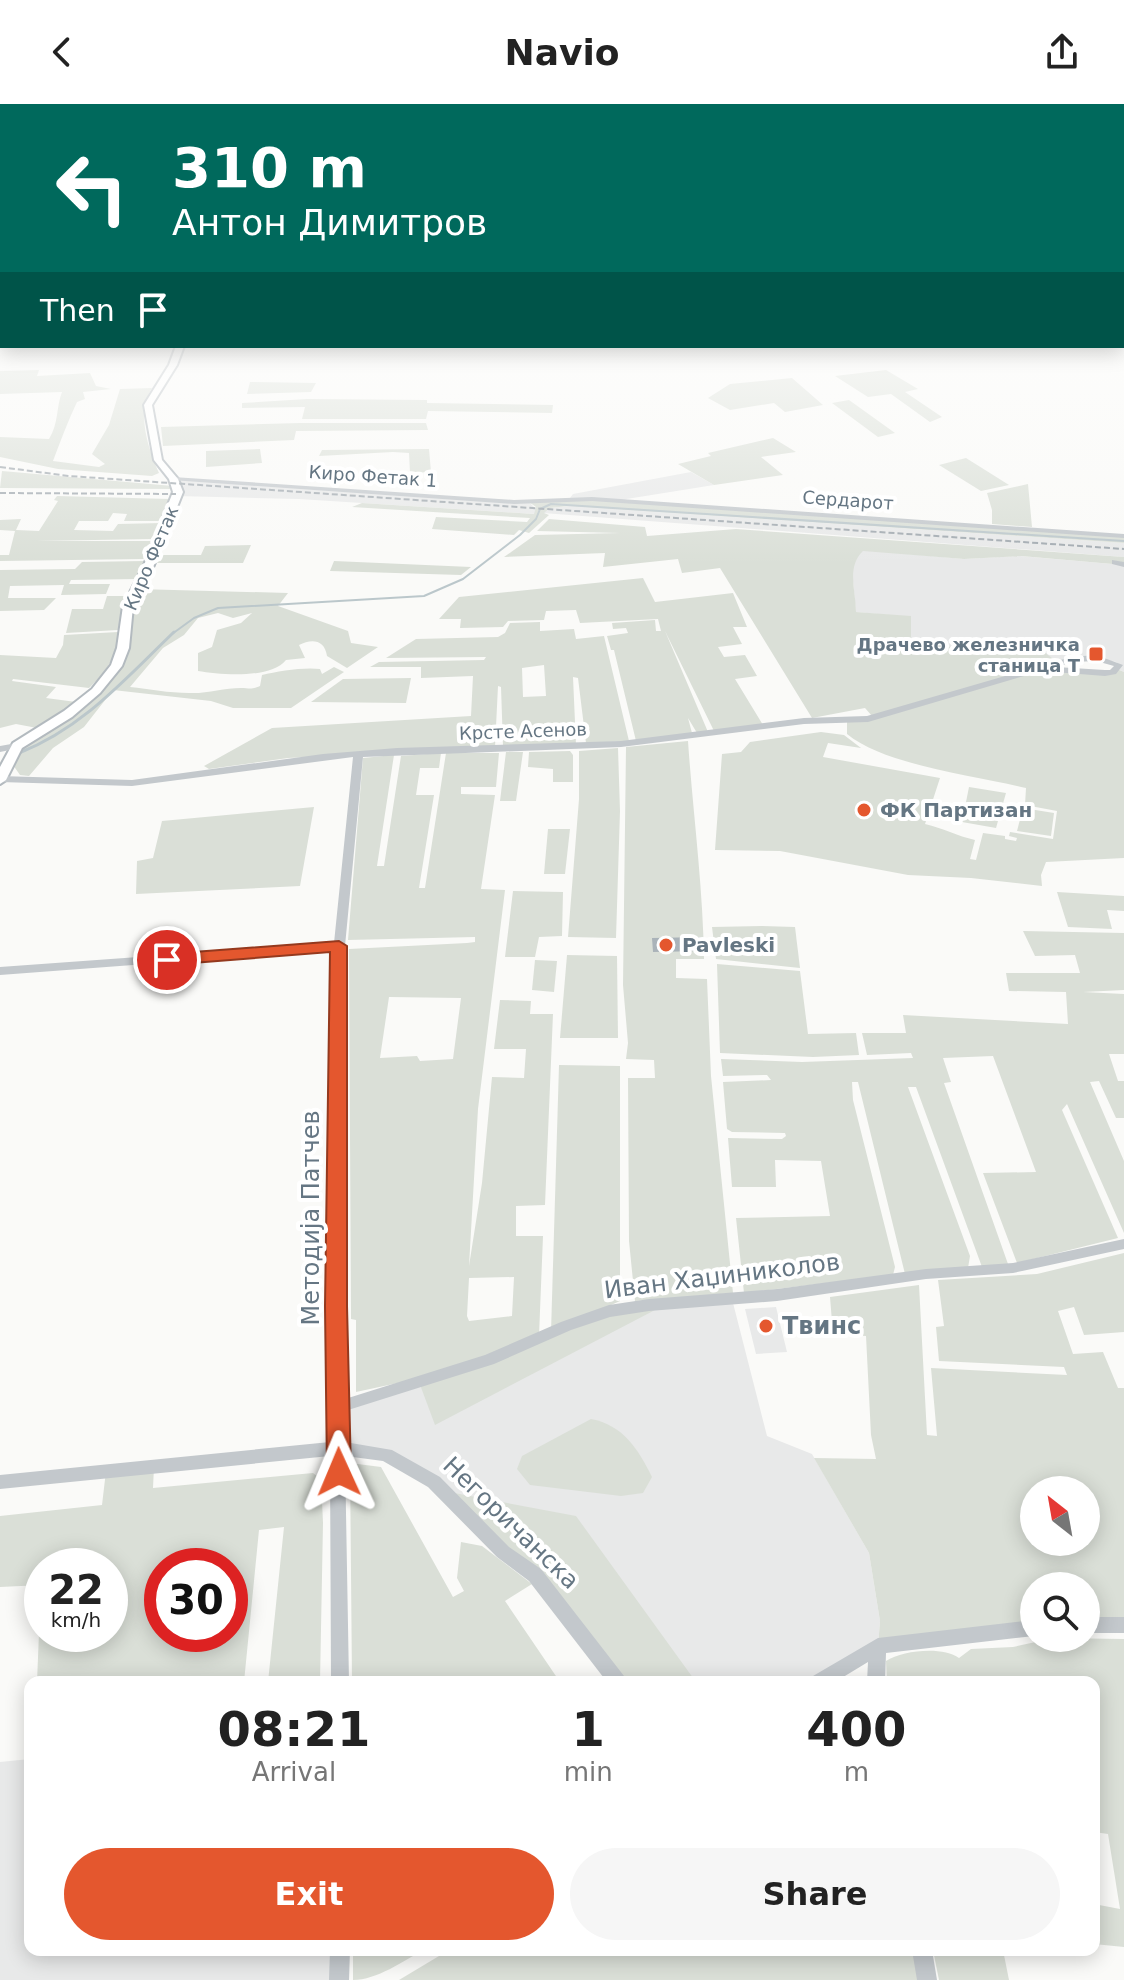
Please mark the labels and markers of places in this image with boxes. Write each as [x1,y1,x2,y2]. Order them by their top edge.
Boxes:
place label: Драчево железничка станица Т [857,634,1081,676]
marker: Драчево железничка станица Т [1087,645,1105,663]
place label: ФК Партизан [880,798,1032,822]
marker: ФК Партизан [855,801,873,819]
pin [133,926,201,994]
place label: Pavleski [682,933,775,957]
marker: Pavleski [657,936,675,954]
place label: Твинс [782,1312,861,1340]
marker: Твинс [757,1317,775,1335]

